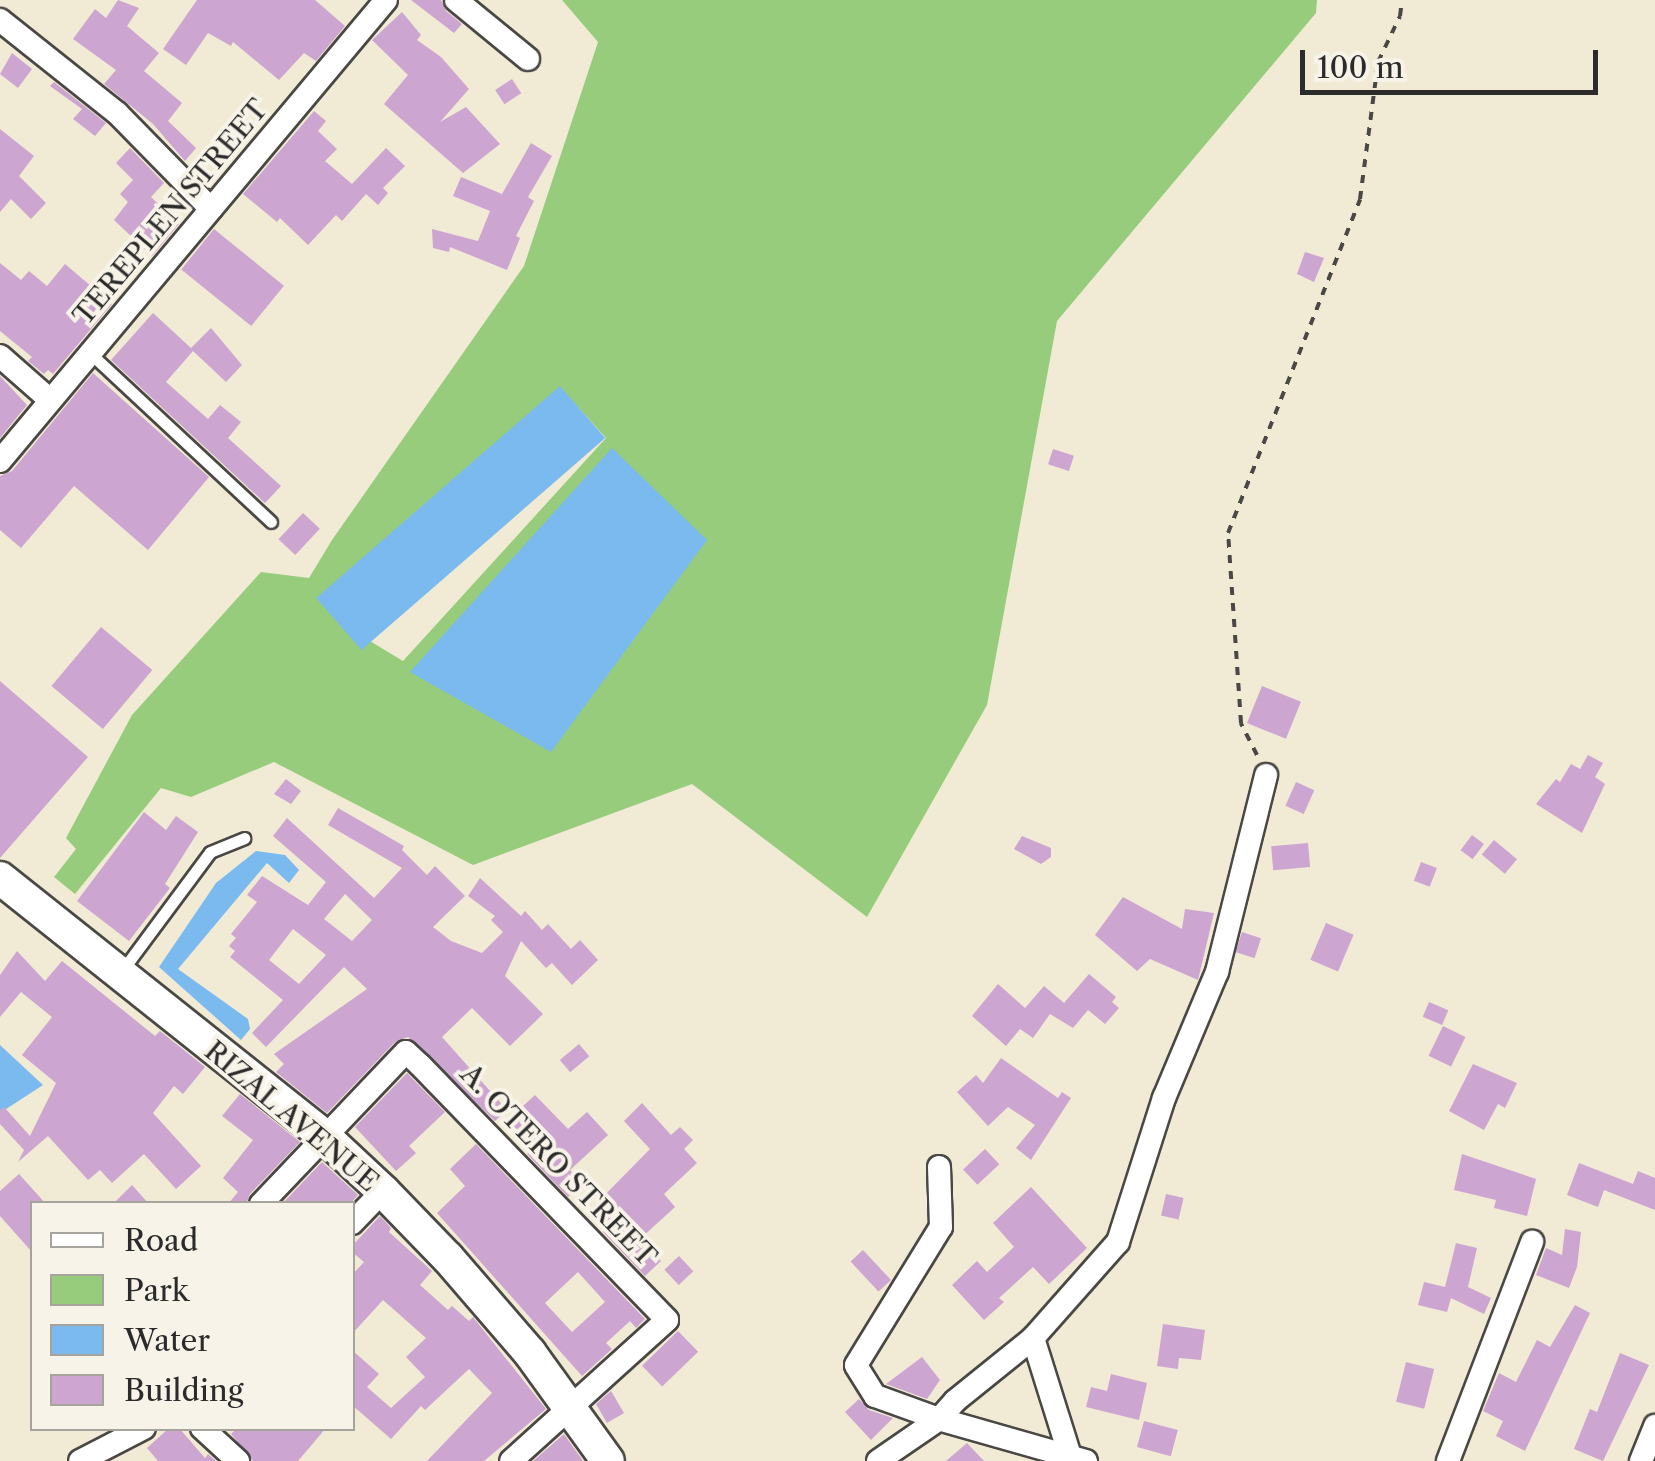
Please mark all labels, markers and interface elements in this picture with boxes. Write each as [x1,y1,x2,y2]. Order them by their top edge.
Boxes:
scale bar [1305,30,1602,92]
text: 100 m [1317,49,1404,86]
street label: TEREPLEN STREET [66,92,274,332]
street label: RIZAL AVENUE [198,1033,386,1199]
street label: A. OTERO STREET [454,1057,664,1273]
legend [30,1201,355,1431]
text: Road [124,1222,198,1259]
text: Park [124,1272,189,1309]
text: Water [124,1322,210,1359]
text: Building [124,1372,244,1409]

